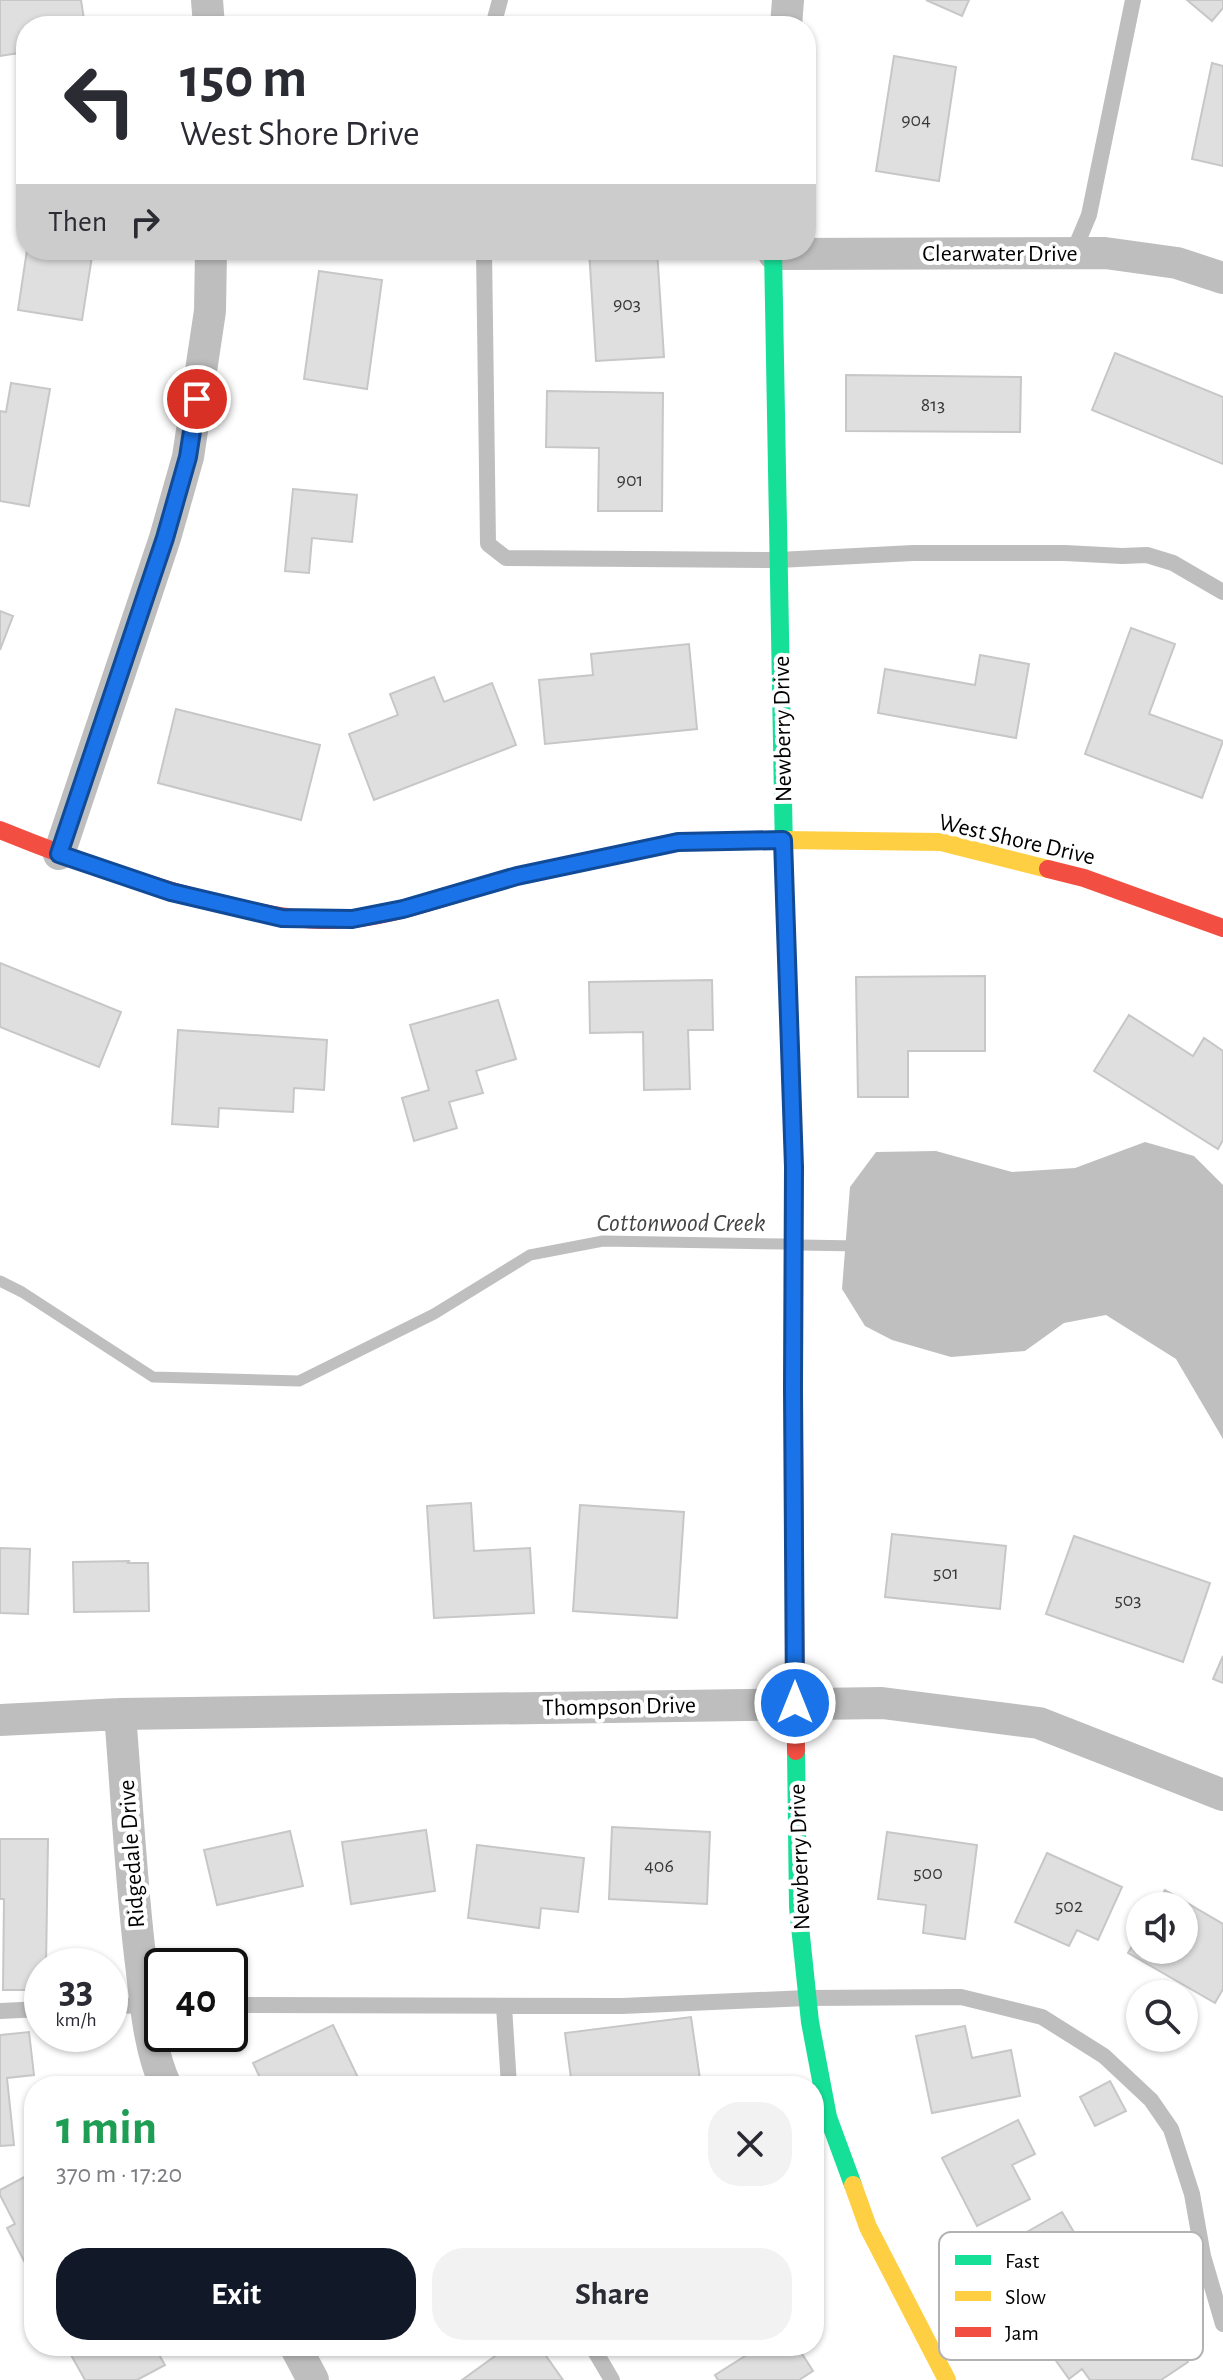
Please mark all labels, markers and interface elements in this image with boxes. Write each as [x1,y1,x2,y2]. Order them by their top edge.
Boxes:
icon: left [48,48,152,152]
text: 150 m [180,51,307,107]
house number: 904 [901,110,931,130]
text: West Shore Drive [180,116,420,152]
icon: right [123,200,167,244]
text: Then [48,207,107,237]
street label: Clearwater Drive [922,242,1078,266]
house number: 903 [613,294,641,314]
pin [163,365,231,433]
icon: arrive [175,377,219,421]
house number: 813 [921,395,945,415]
house number: 901 [617,470,643,490]
street label: Newberry Drive [770,656,796,802]
street label: West Shore Drive [936,810,1097,870]
water label: Cottonwood Creek [597,1210,765,1236]
house number: 501 [933,1563,959,1583]
house number: 503 [1114,1590,1142,1610]
position arrow [753,1661,837,1745]
street label: Thompson Drive [542,1694,696,1720]
street label: Ridgedale Drive [115,1779,149,1929]
street label: Newberry Drive [785,1783,815,1931]
house number: 406 [644,1856,674,1876]
house number: 500 [913,1863,943,1883]
map controls [1126,1892,1198,2052]
button: sound [1126,1892,1198,1964]
house number: 502 [1055,1896,1083,1916]
speed limit sign: 40 [144,1948,248,2052]
text: 33 [59,1970,93,2010]
button: search [1126,1980,1198,2052]
text: km/h [55,2010,97,2030]
button: close [708,2102,792,2186]
text: 1 min [56,2105,157,2153]
text: 370 m · 17:20 [56,2161,182,2187]
legend [939,2232,1203,2360]
button: Exit [56,2248,416,2340]
button: Share [432,2248,792,2340]
text: Fast [1005,2250,1039,2272]
text: Slow [1005,2286,1046,2308]
text: Jam [1005,2322,1039,2344]

